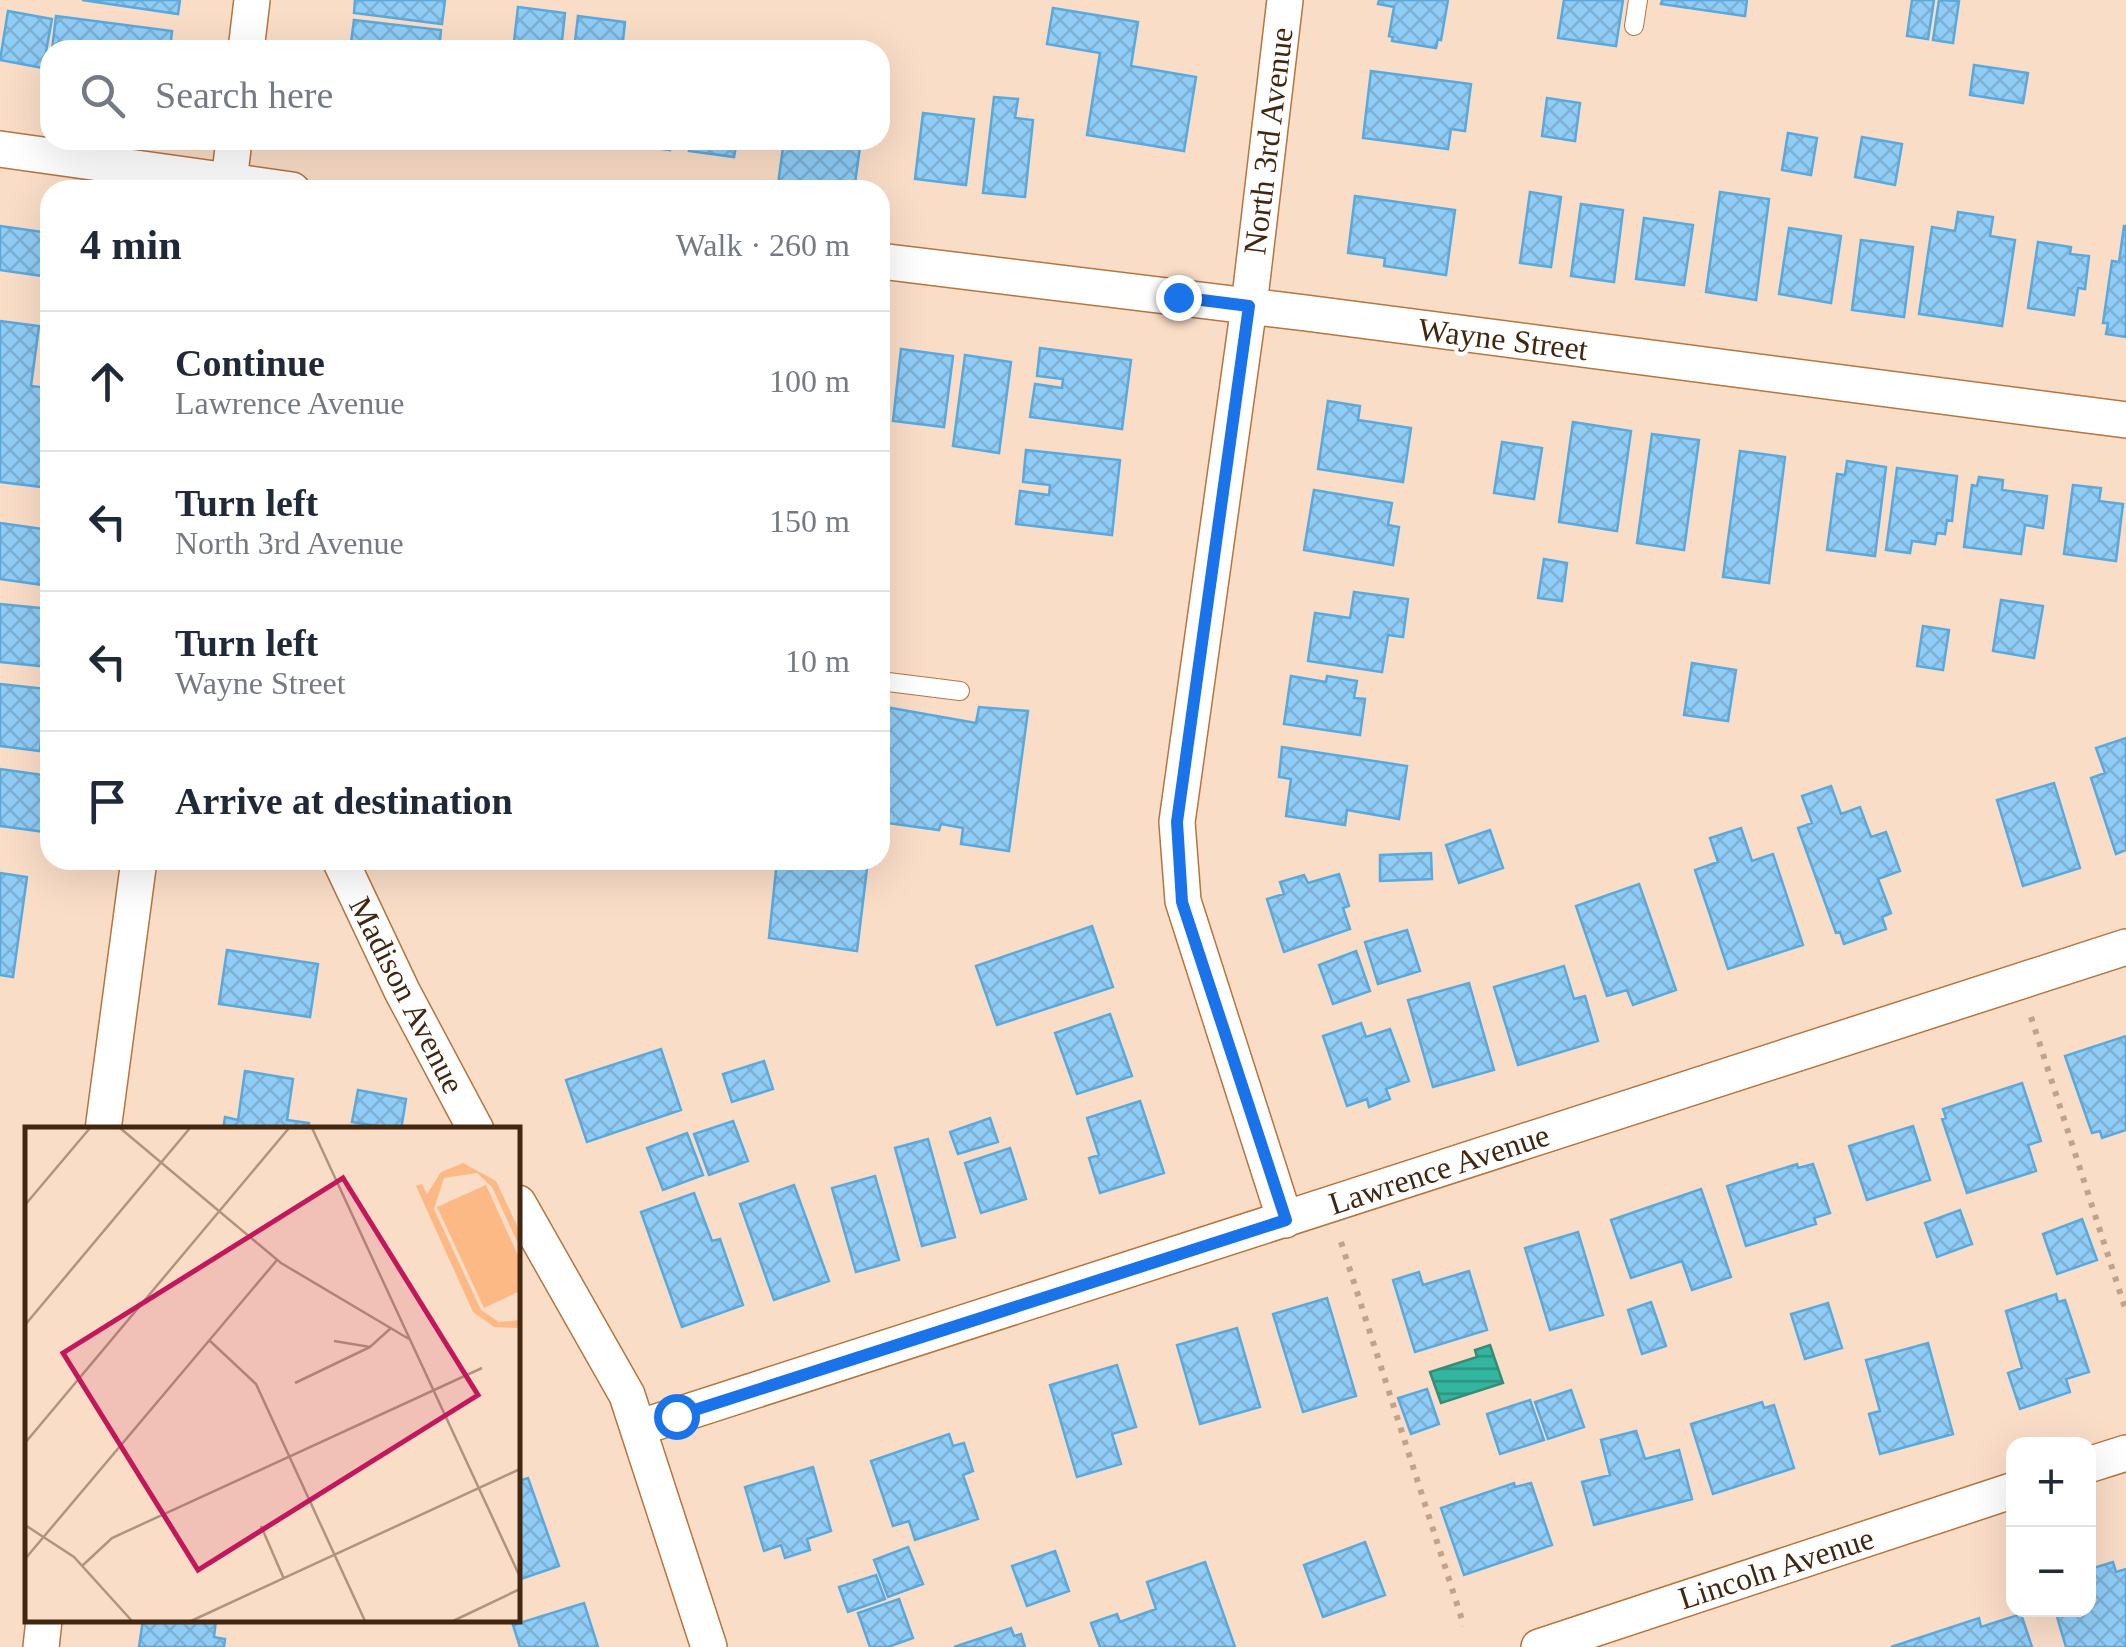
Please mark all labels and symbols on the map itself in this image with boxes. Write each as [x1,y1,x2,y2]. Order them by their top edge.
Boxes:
street label: North 3rd Avenue [1236,25,1300,257]
route end [1156,275,1202,321]
street label: Wayne Street [1416,311,1590,367]
street label: Madison Avenue [342,891,472,1099]
street label: Lawrence Avenue [1324,1116,1554,1222]
inset map [25,1127,520,1622]
route start [654,1394,700,1440]
street label: Lincoln Avenue [1674,1520,1878,1616]

